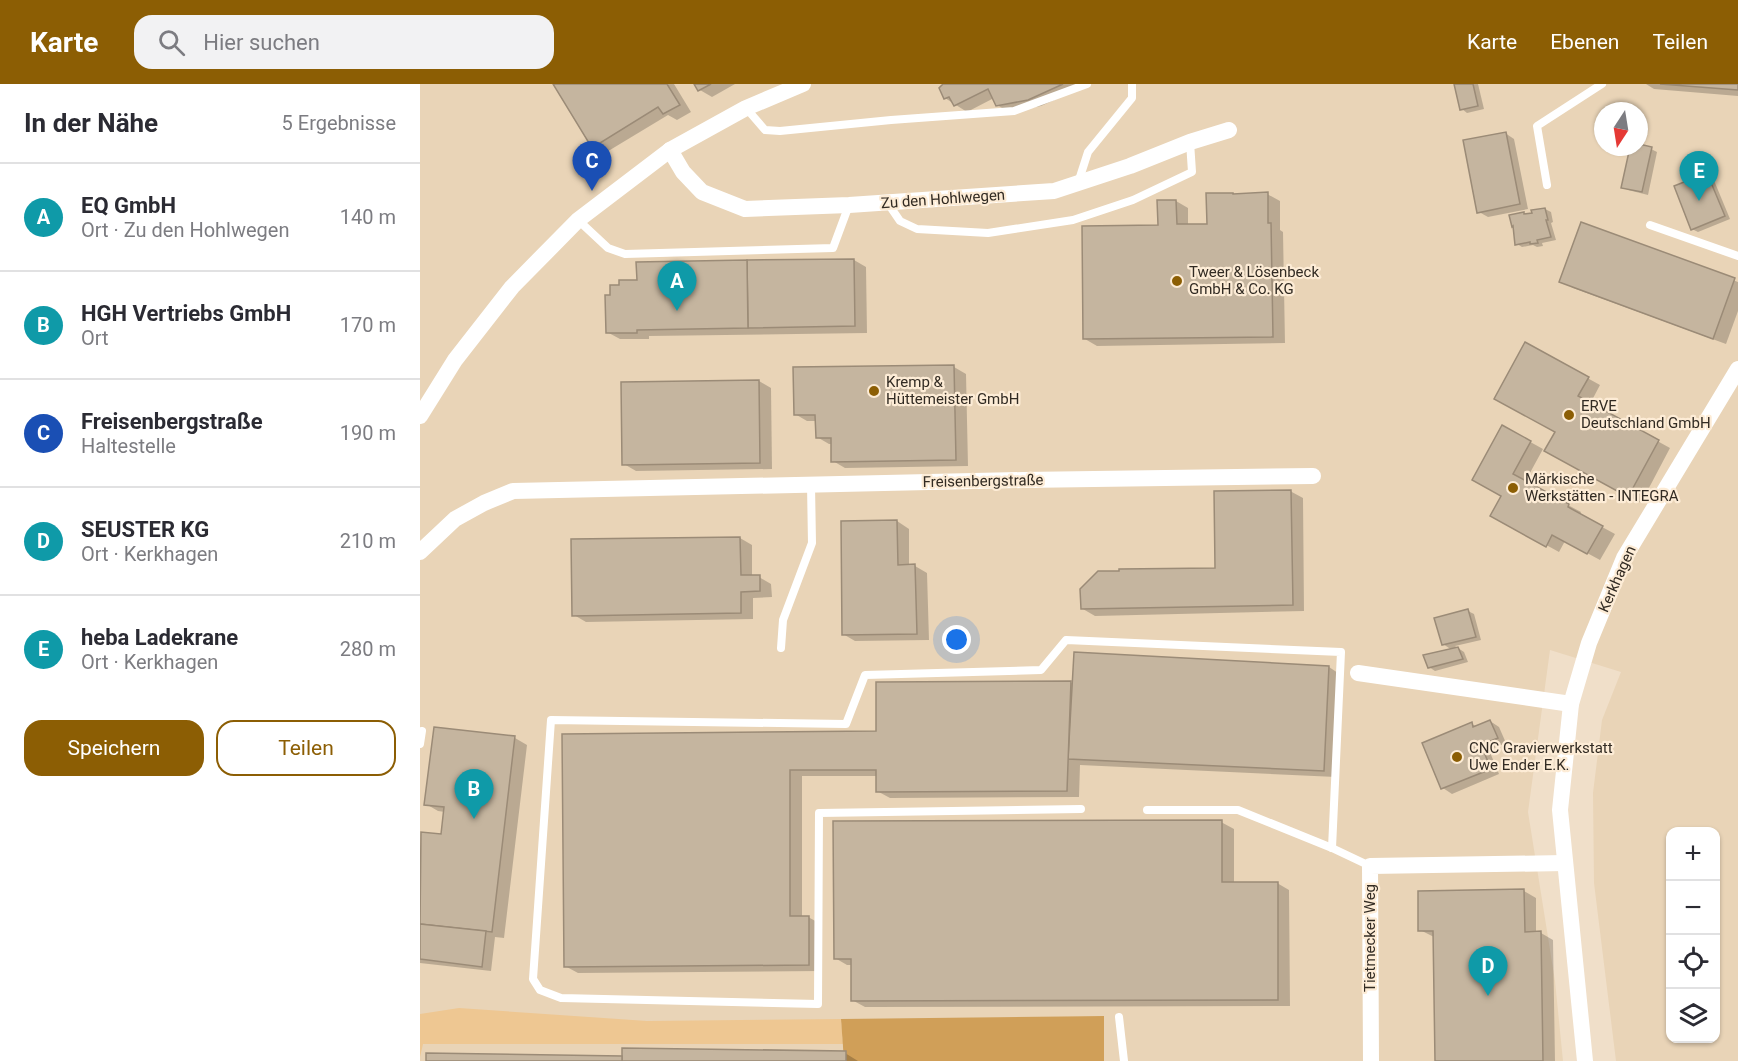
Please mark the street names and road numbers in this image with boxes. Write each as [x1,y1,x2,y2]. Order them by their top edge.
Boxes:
street label: Zu den Hohlwegen [880,186,1006,212]
street label: Freisenbergstraße [922,471,1044,491]
street label: Kerkhagen [1594,543,1640,615]
street label: Tietmecker Weg [1361,884,1379,992]

